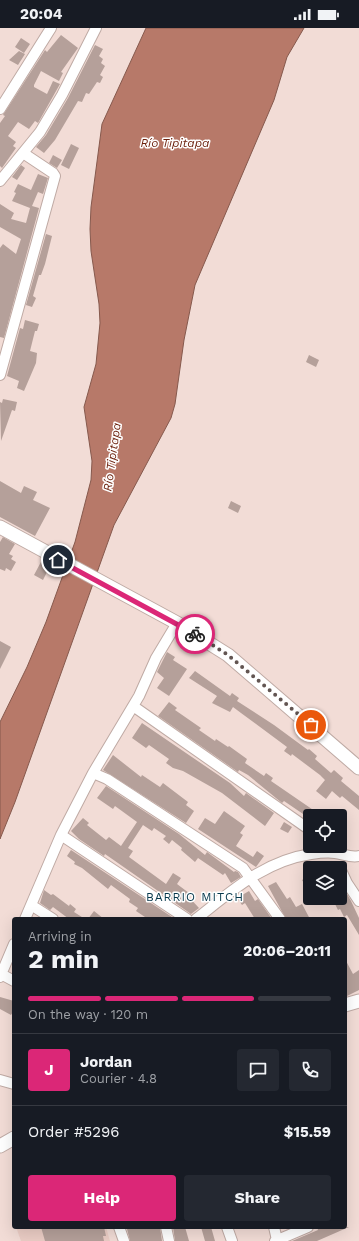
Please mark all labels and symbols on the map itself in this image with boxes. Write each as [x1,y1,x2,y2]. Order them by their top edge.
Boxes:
water label: Río Tipitapa [140,136,210,150]
water label: Río Tipitapa [100,421,124,492]
pin [41,543,75,577]
courier [175,614,215,654]
pin [294,708,328,742]
district label: BARRIO MITCH [146,890,244,904]

